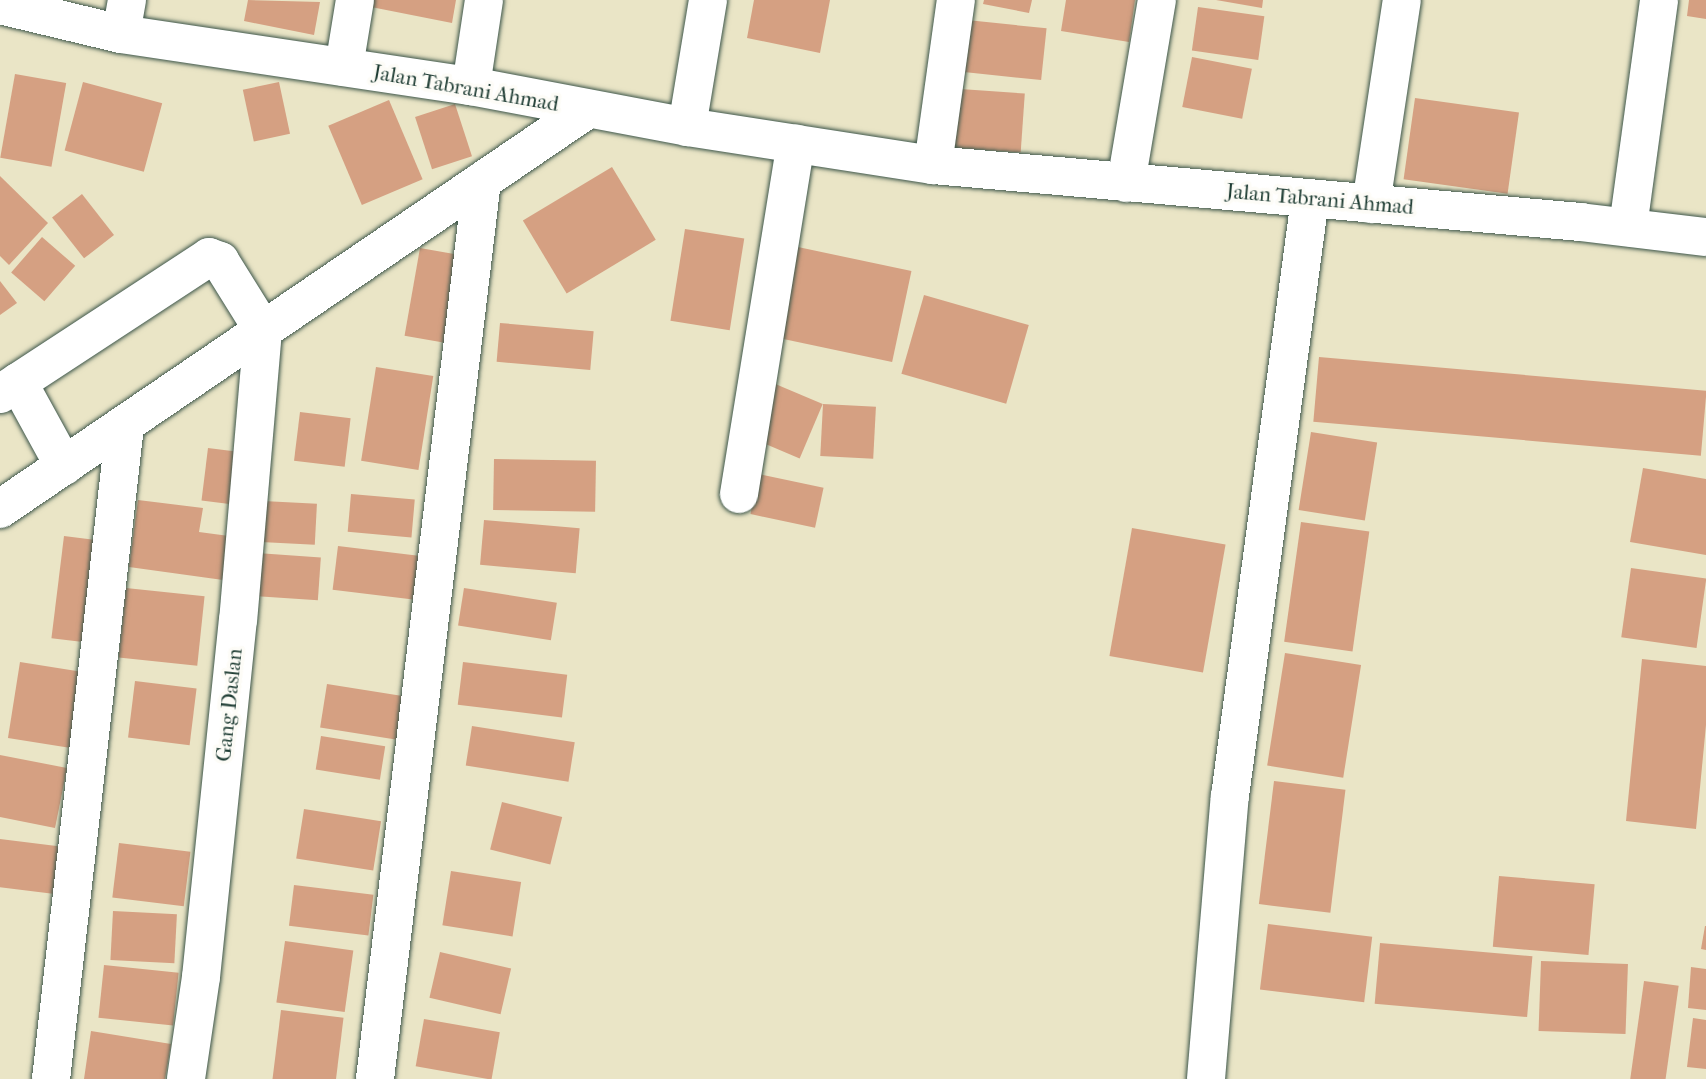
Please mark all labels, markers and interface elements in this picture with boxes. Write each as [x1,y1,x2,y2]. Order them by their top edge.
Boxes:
street label: Jalan Tabrani Ahmad [371,59,561,117]
street label: Jalan Tabrani Ahmad [1225,178,1415,220]
street label: Gang Daslan [211,647,247,763]

